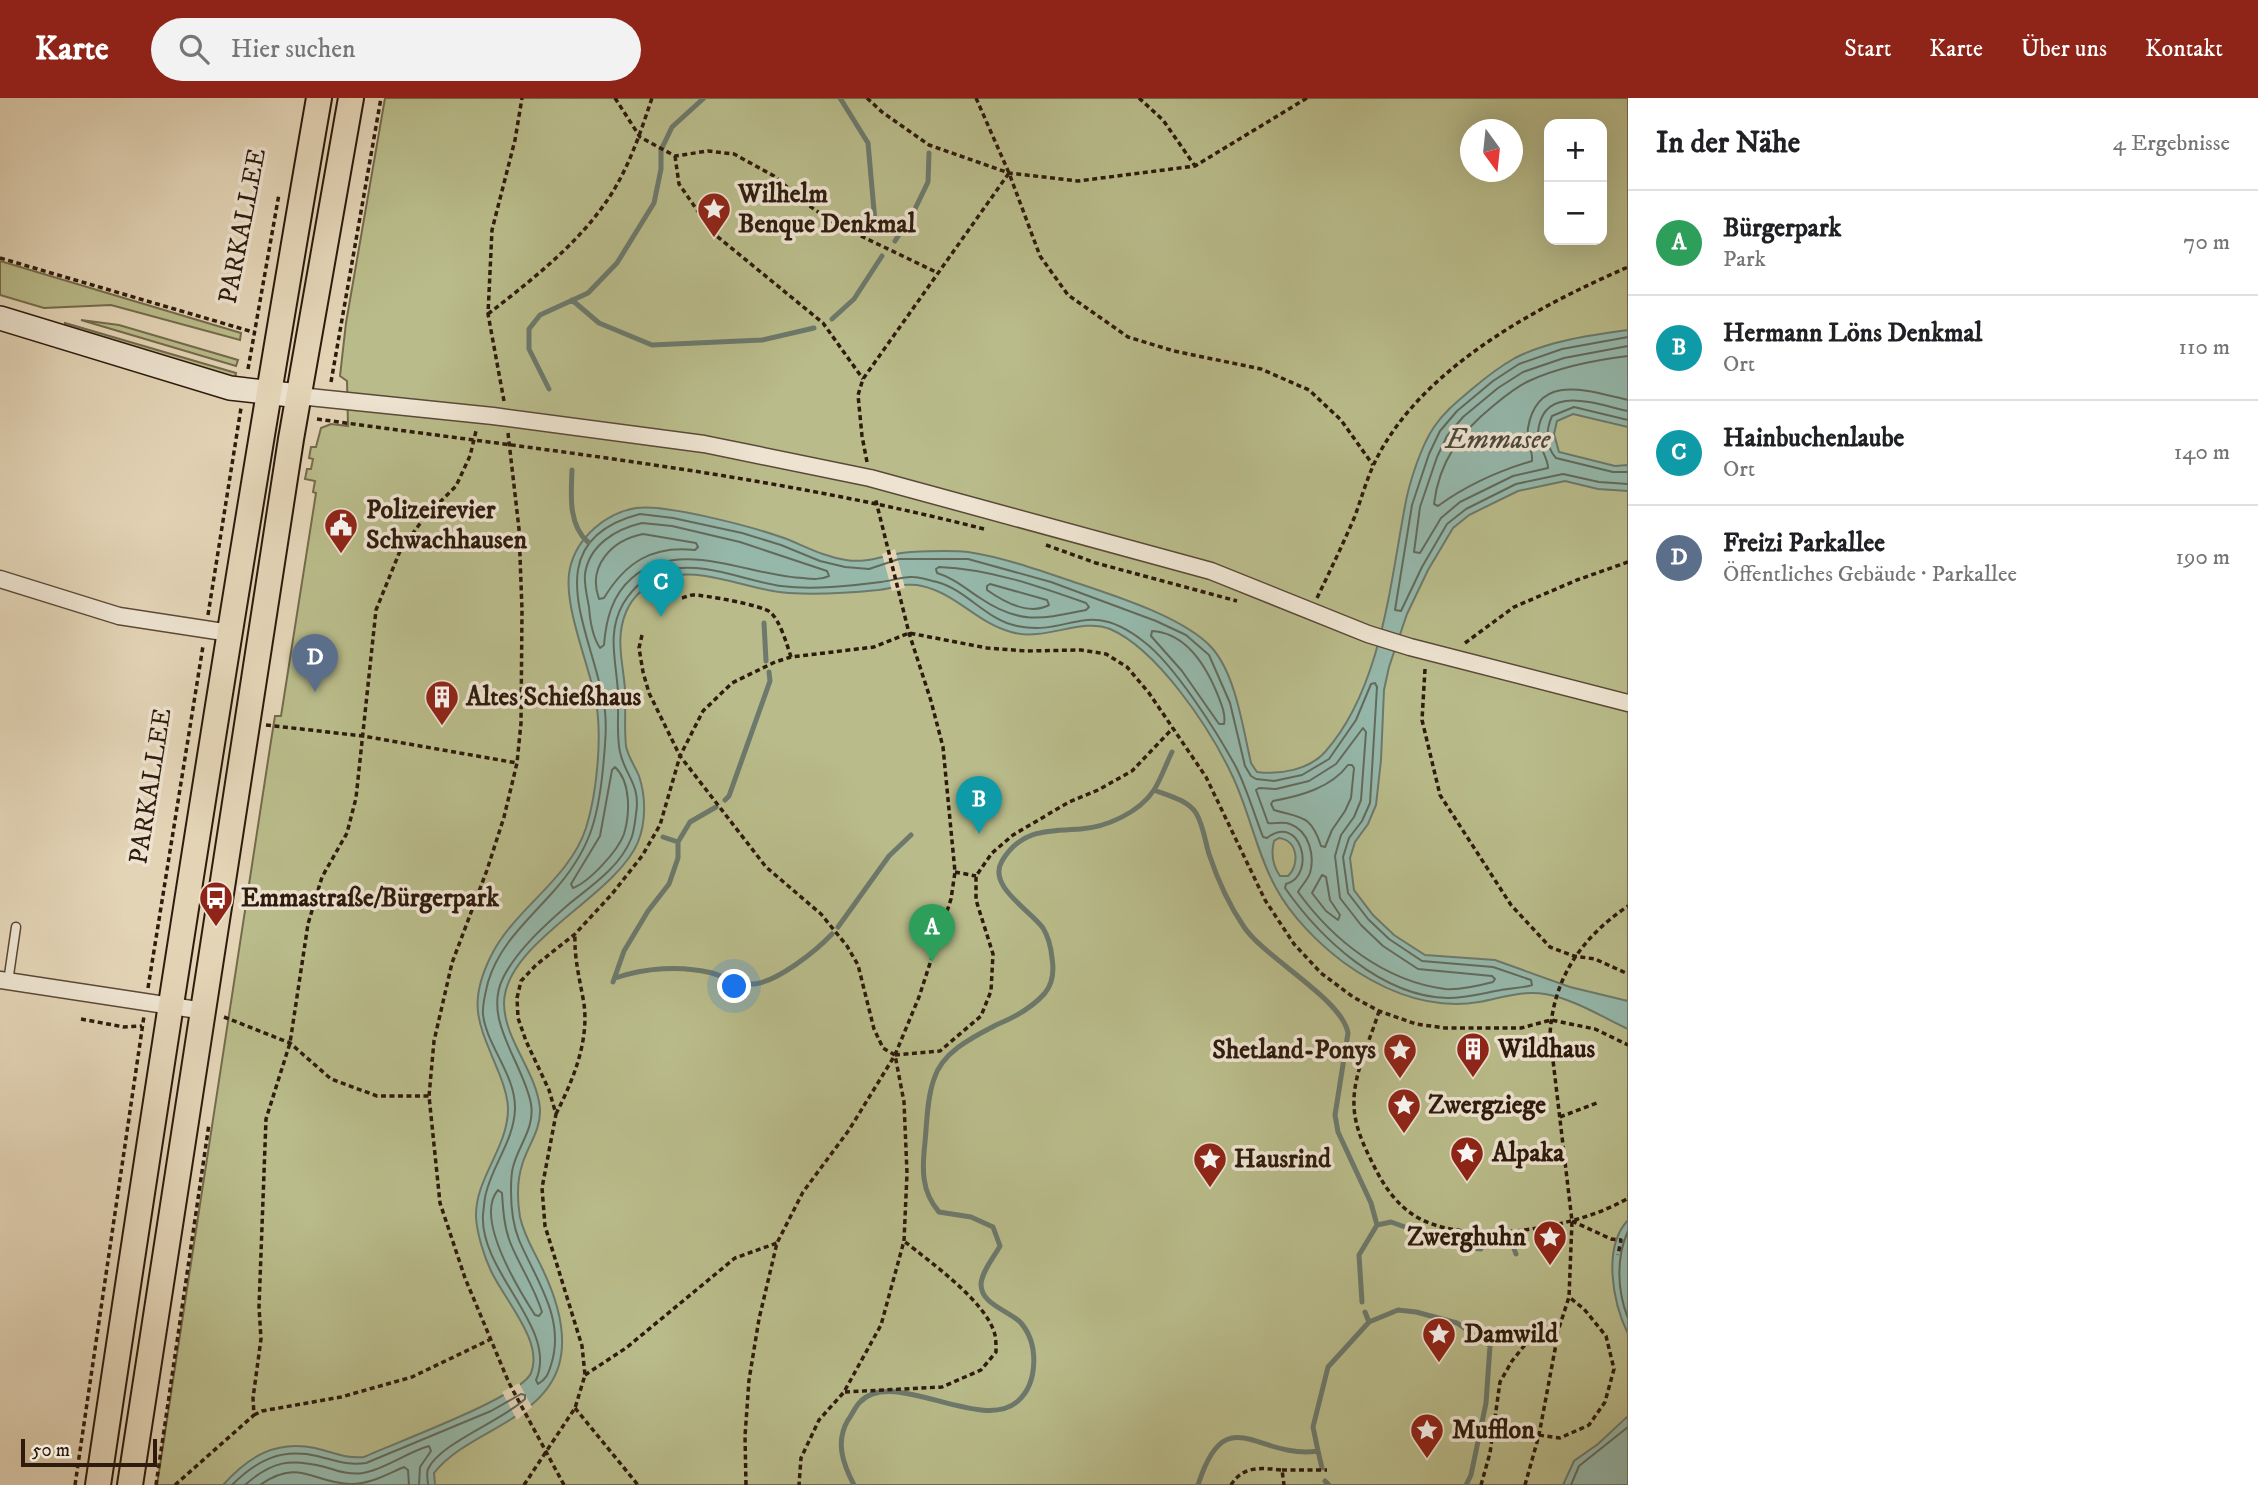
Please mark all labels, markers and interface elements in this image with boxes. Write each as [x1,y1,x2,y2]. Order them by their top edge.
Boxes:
search box [151,18,641,81]
text: Karte [35,29,109,70]
icon: search [175,30,213,68]
text: Hier suchen [231,33,356,66]
text: Start [1844,34,1891,64]
text: Karte [1929,34,1983,64]
text: Über uns [2021,34,2107,64]
text: Kontakt [2145,34,2223,64]
north arrow [1460,119,1523,182]
map controls [1544,119,1607,245]
button: + [1544,119,1607,182]
text: In der Nähe [1656,125,1800,162]
text: 4 Ergebnisse [2113,129,2230,158]
street label: PARKALLEE [212,146,274,306]
place label: Wilhelm Benque Denkmal [737,178,917,241]
button: − [1544,182,1607,245]
place icon: Wilhelm Benque Denkmal [695,190,733,239]
text: Bürgerpark [1723,212,1841,245]
text: A [1672,228,1686,257]
text: 70 m [2183,228,2230,257]
text: Park [1723,245,1766,274]
text: Hermann Löns Denkmal [1723,317,1982,350]
text: B [1672,333,1686,362]
text: 110 m [2179,333,2230,362]
text: Ort [1723,350,1755,379]
water label: Emmasee [1444,422,1552,457]
text: Hainbuchenlaube [1723,422,1904,455]
text: C [1671,438,1687,467]
text: 140 m [2174,438,2230,467]
text: Ort [1723,455,1755,484]
place label: Polizeirevier Schwachhausen [366,494,527,557]
public building icon: Polizeirevier Schwachhausen [322,506,360,555]
text: Freizi Parkallee [1723,527,1885,560]
text: D [1670,543,1688,572]
text: 190 m [2176,543,2230,572]
pin: C [638,559,684,617]
text: Öffentliches Gebäude · Parkallee [1723,560,2017,589]
pin: D [292,634,338,692]
building icon: Altes Schießhaus [423,678,461,727]
place label: Altes Schießhaus [465,681,641,714]
street label: PARKALLEE [122,706,180,866]
pin: B [956,776,1002,834]
bus stop icon: Emmastraße/Bürgerpark [197,879,235,928]
place label: Emmastraße/Bürgerpark [241,882,500,915]
pin: A [909,904,955,962]
your location [717,969,751,1003]
building icon: Wildhaus [1454,1030,1492,1079]
place icon: Shetland-Ponys [1381,1031,1419,1080]
place label: Wildhaus [1497,1033,1596,1066]
place label: Shetland-Ponys [1212,1034,1376,1067]
place icon: Zwergziege [1385,1086,1423,1135]
place label: Zwergziege [1428,1089,1546,1122]
place icon: Alpaka [1448,1134,1486,1183]
place label: Alpaka [1491,1137,1565,1170]
place icon: Hausrind [1191,1140,1229,1189]
place label: Hausrind [1234,1143,1332,1176]
place icon: Zwerghuhn [1531,1218,1569,1267]
place label: Zwerghuhn [1407,1221,1526,1254]
place icon: Damwild [1420,1315,1458,1364]
place label: Damwild [1464,1318,1559,1351]
place icon: Mufflon [1408,1411,1446,1460]
place label: Mufflon [1452,1414,1535,1447]
scale bar [21,1436,158,1468]
text: 50 m [32,1439,70,1462]

